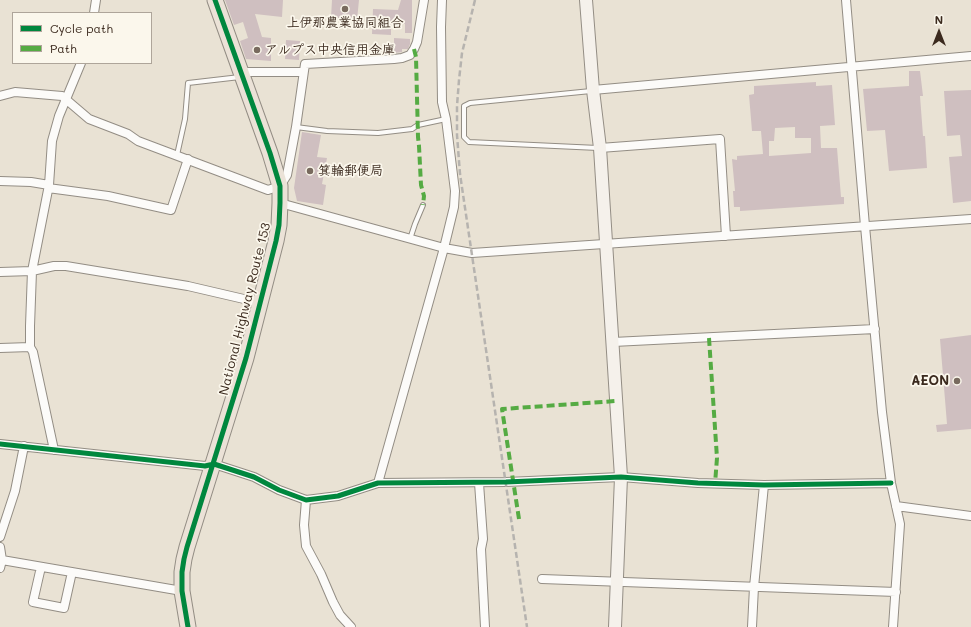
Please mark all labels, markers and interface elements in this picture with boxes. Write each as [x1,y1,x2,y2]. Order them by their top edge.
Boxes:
marker: 上伊那農業協同組合 [340,4,350,14]
legend [12,12,152,64]
north arrow [919,12,959,52]
text: N [935,12,943,27]
place label: 上伊那農業協同組合 [287,15,403,31]
text: Cycle path [50,20,113,36]
text: Path [50,40,77,56]
place label: アルプス中央信用金庫 [265,42,395,58]
marker: アルプス中央信用金庫 [252,45,262,55]
place label: 箕輪郵便局 [318,163,383,179]
marker: 箕輪郵便局 [305,166,315,176]
street label: National Highway Route 153 [216,221,274,397]
place label: AEON [911,373,949,389]
marker: AEON [952,376,962,386]

